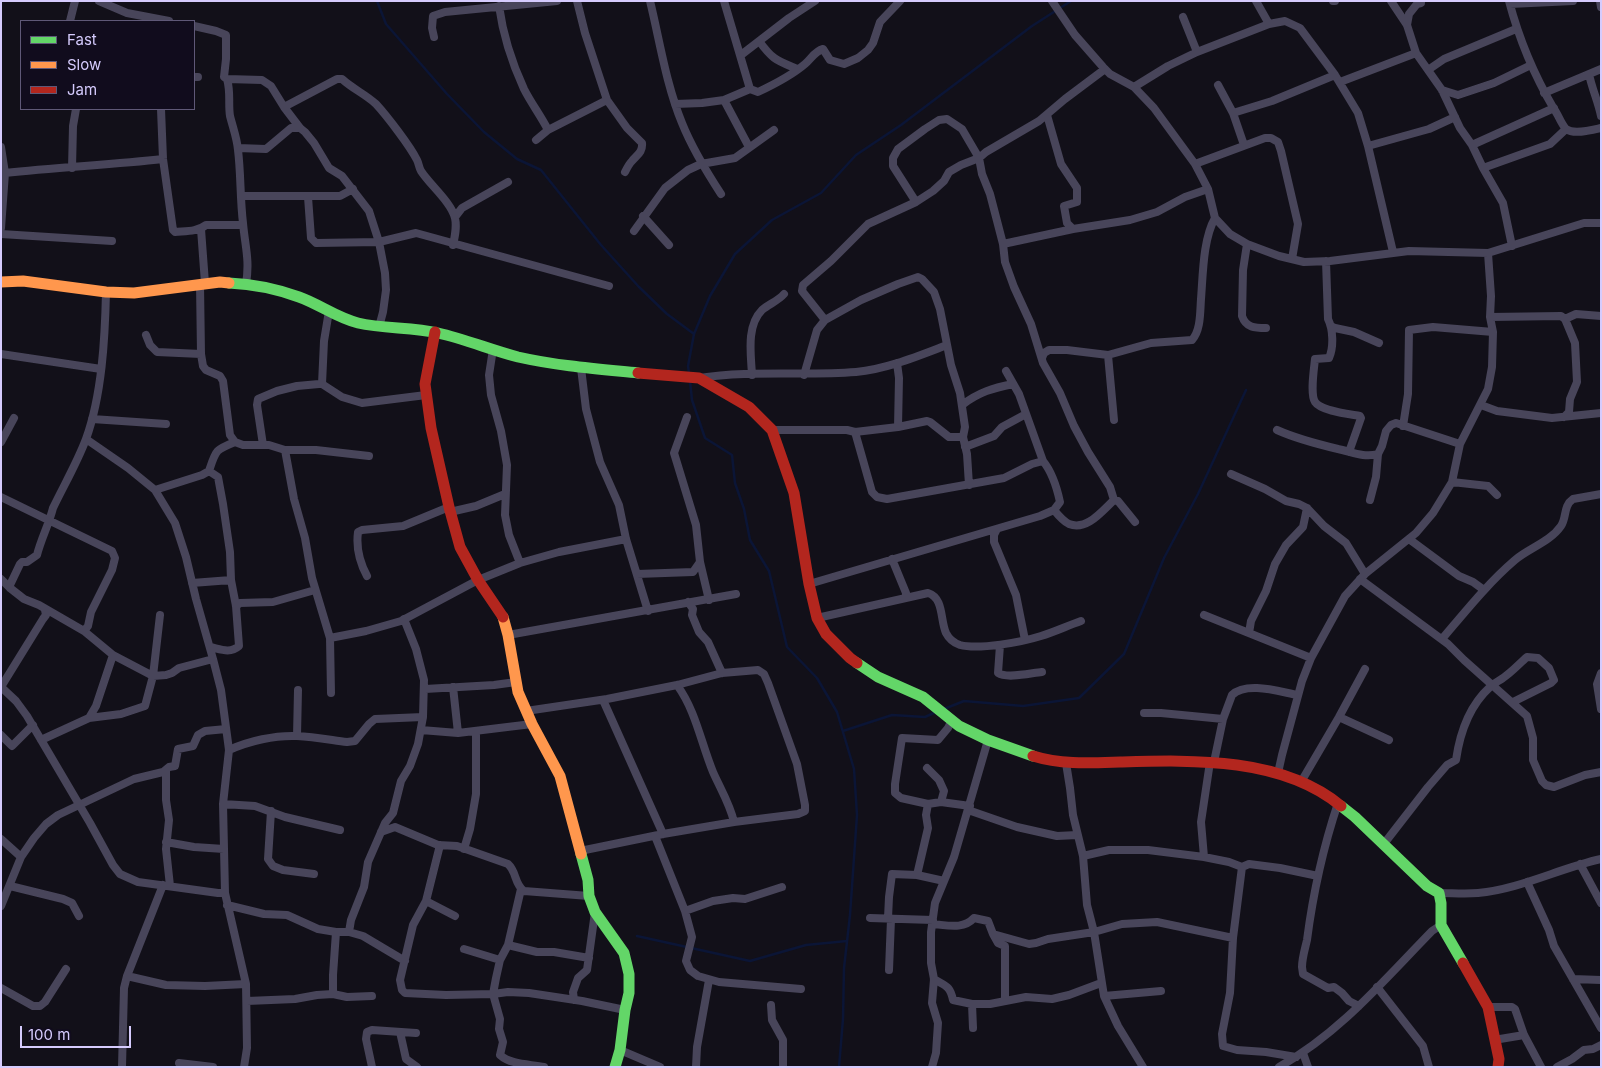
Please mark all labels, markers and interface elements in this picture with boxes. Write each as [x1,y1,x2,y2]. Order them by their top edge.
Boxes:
legend [20,20,195,110]
text: Fast [67,30,97,49]
text: Slow [67,55,101,74]
text: Jam [67,80,97,99]
scale bar [22,1016,134,1048]
text: 100 m [28,1025,70,1044]

